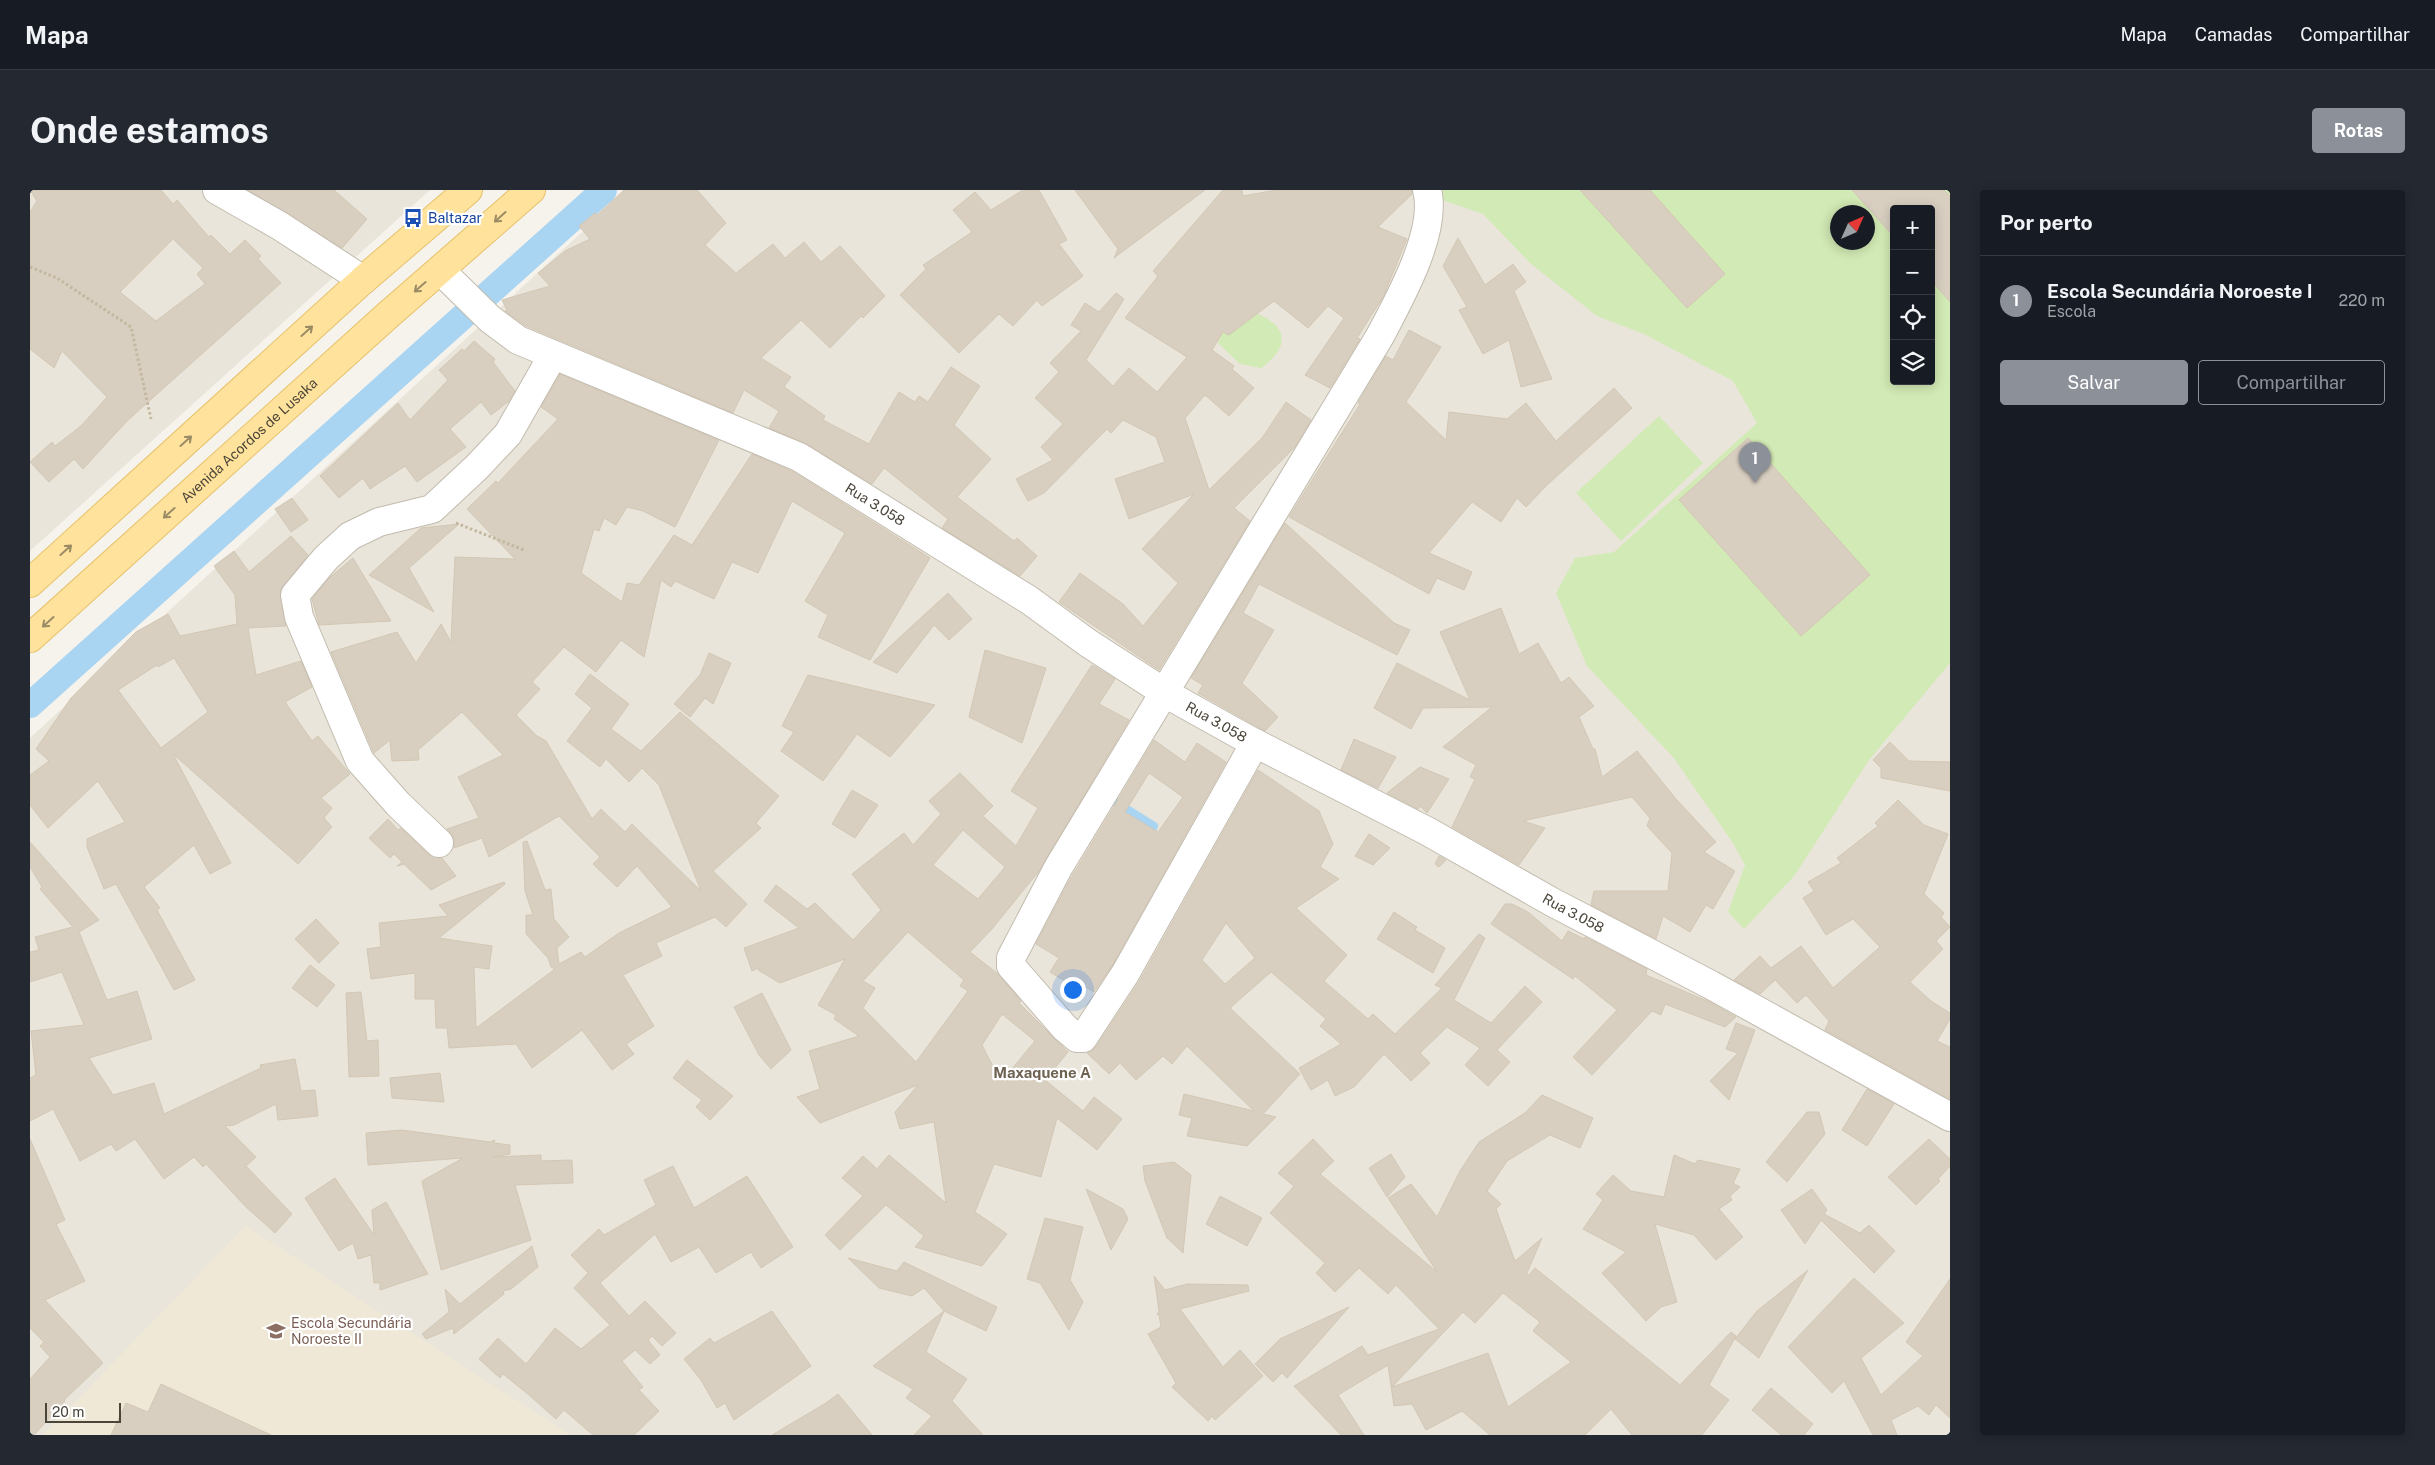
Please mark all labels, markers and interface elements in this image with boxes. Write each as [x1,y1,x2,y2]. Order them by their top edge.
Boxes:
text: Mapa [25,21,89,49]
text: Mapa [2120,24,2167,45]
text: Camadas [2195,24,2272,45]
text: Compartilhar [2300,24,2410,45]
button: Rotas [2312,108,2405,153]
text: Onde estamos [30,110,269,151]
north arrow [1830,205,1875,250]
map controls [1890,205,1935,385]
button: + [1890,205,1935,250]
bus stop icon: Baltazar [402,207,424,229]
place label: Baltazar [428,210,482,226]
text: Por perto [2000,210,2093,235]
one-way arrow [494,211,507,223]
button: − [1890,250,1935,295]
text: Escola Secundária Noroeste I [2047,280,2312,302]
one-way arrow [414,282,427,293]
text: 1 [2013,291,2019,310]
text: 220 m [2338,291,2385,310]
button: locate [1890,295,1935,340]
text: Escola [2047,302,2096,321]
one-way arrow [300,326,313,337]
button: layers [1890,340,1935,385]
button: Salvar [2000,360,2188,405]
button: Compartilhar [2198,360,2385,405]
street label: Avenida Acordos de Lusaka [177,375,321,506]
one-way arrow [180,435,193,446]
pin: 1 [1739,442,1771,483]
street label: Rua 3.058 [842,480,908,529]
one-way arrow [162,507,175,519]
one-way arrow [60,544,73,556]
one-way arrow [42,616,55,628]
street label: Rua 3.058 [1183,698,1250,745]
street label: Rua 3.058 [1540,890,1607,936]
your location [1060,977,1086,1003]
district label: Maxaquene A [993,1064,1091,1081]
place label: Escola Secundária Noroeste II [291,1315,411,1347]
school or university icon: Escola Secundária Noroeste II [265,1320,287,1342]
scale bar [45,1400,121,1423]
text: 20 m [52,1404,84,1420]

